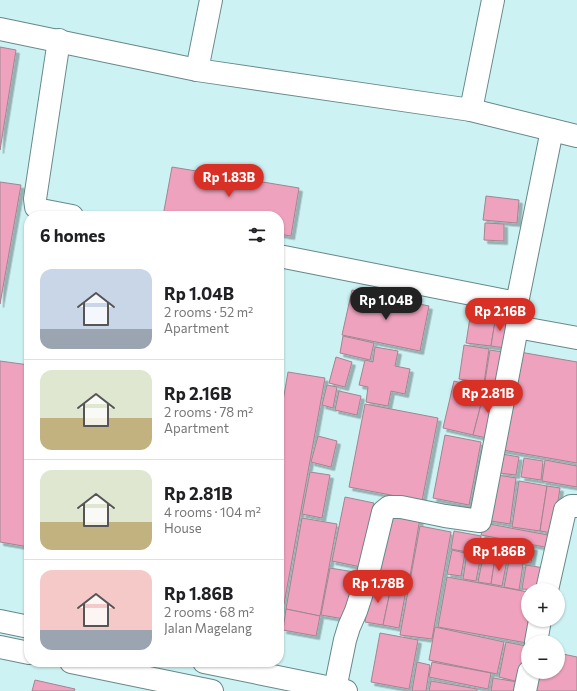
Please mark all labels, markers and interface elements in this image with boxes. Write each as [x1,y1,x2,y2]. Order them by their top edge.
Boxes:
pin: Rp 1.83B [188,164,270,198]
text: Rp 1.83B [203,169,255,185]
icon: filters [246,224,268,246]
text: 6 homes [40,225,105,246]
text: Rp 1.04B [164,283,234,304]
icon: home [72,285,120,333]
pin: Rp 1.04B [345,287,427,321]
text: Rp 1.04B [359,292,413,308]
pin: Rp 2.16B [459,298,541,332]
text: Rp 2.16B [474,303,526,319]
text: 2 rooms · 52 m² [164,304,253,320]
text: Apartment [164,320,229,336]
pin: Rp 2.81B [447,380,529,414]
text: Rp 2.16B [164,383,231,404]
text: Rp 2.81B [462,385,514,401]
icon: home [72,386,120,434]
text: 2 rooms · 78 m² [164,404,253,420]
text: Apartment [164,420,229,436]
text: Rp 2.81B [164,483,232,504]
icon: home [72,486,120,534]
text: 4 rooms · 104 m² [164,504,261,520]
text: House [164,520,202,536]
pin: Rp 1.86B [458,538,540,572]
text: Rp 1.86B [473,543,525,559]
pin: Rp 1.78B [337,570,419,604]
text: Rp 1.78B [352,575,404,591]
text: Rp 1.86B [164,583,233,604]
map controls [521,583,565,679]
button: + [521,583,565,627]
icon: home [72,586,120,634]
text: 2 rooms · 68 m² [164,604,254,620]
text: Jalan Magelang [164,620,252,636]
button: − [521,635,565,679]

